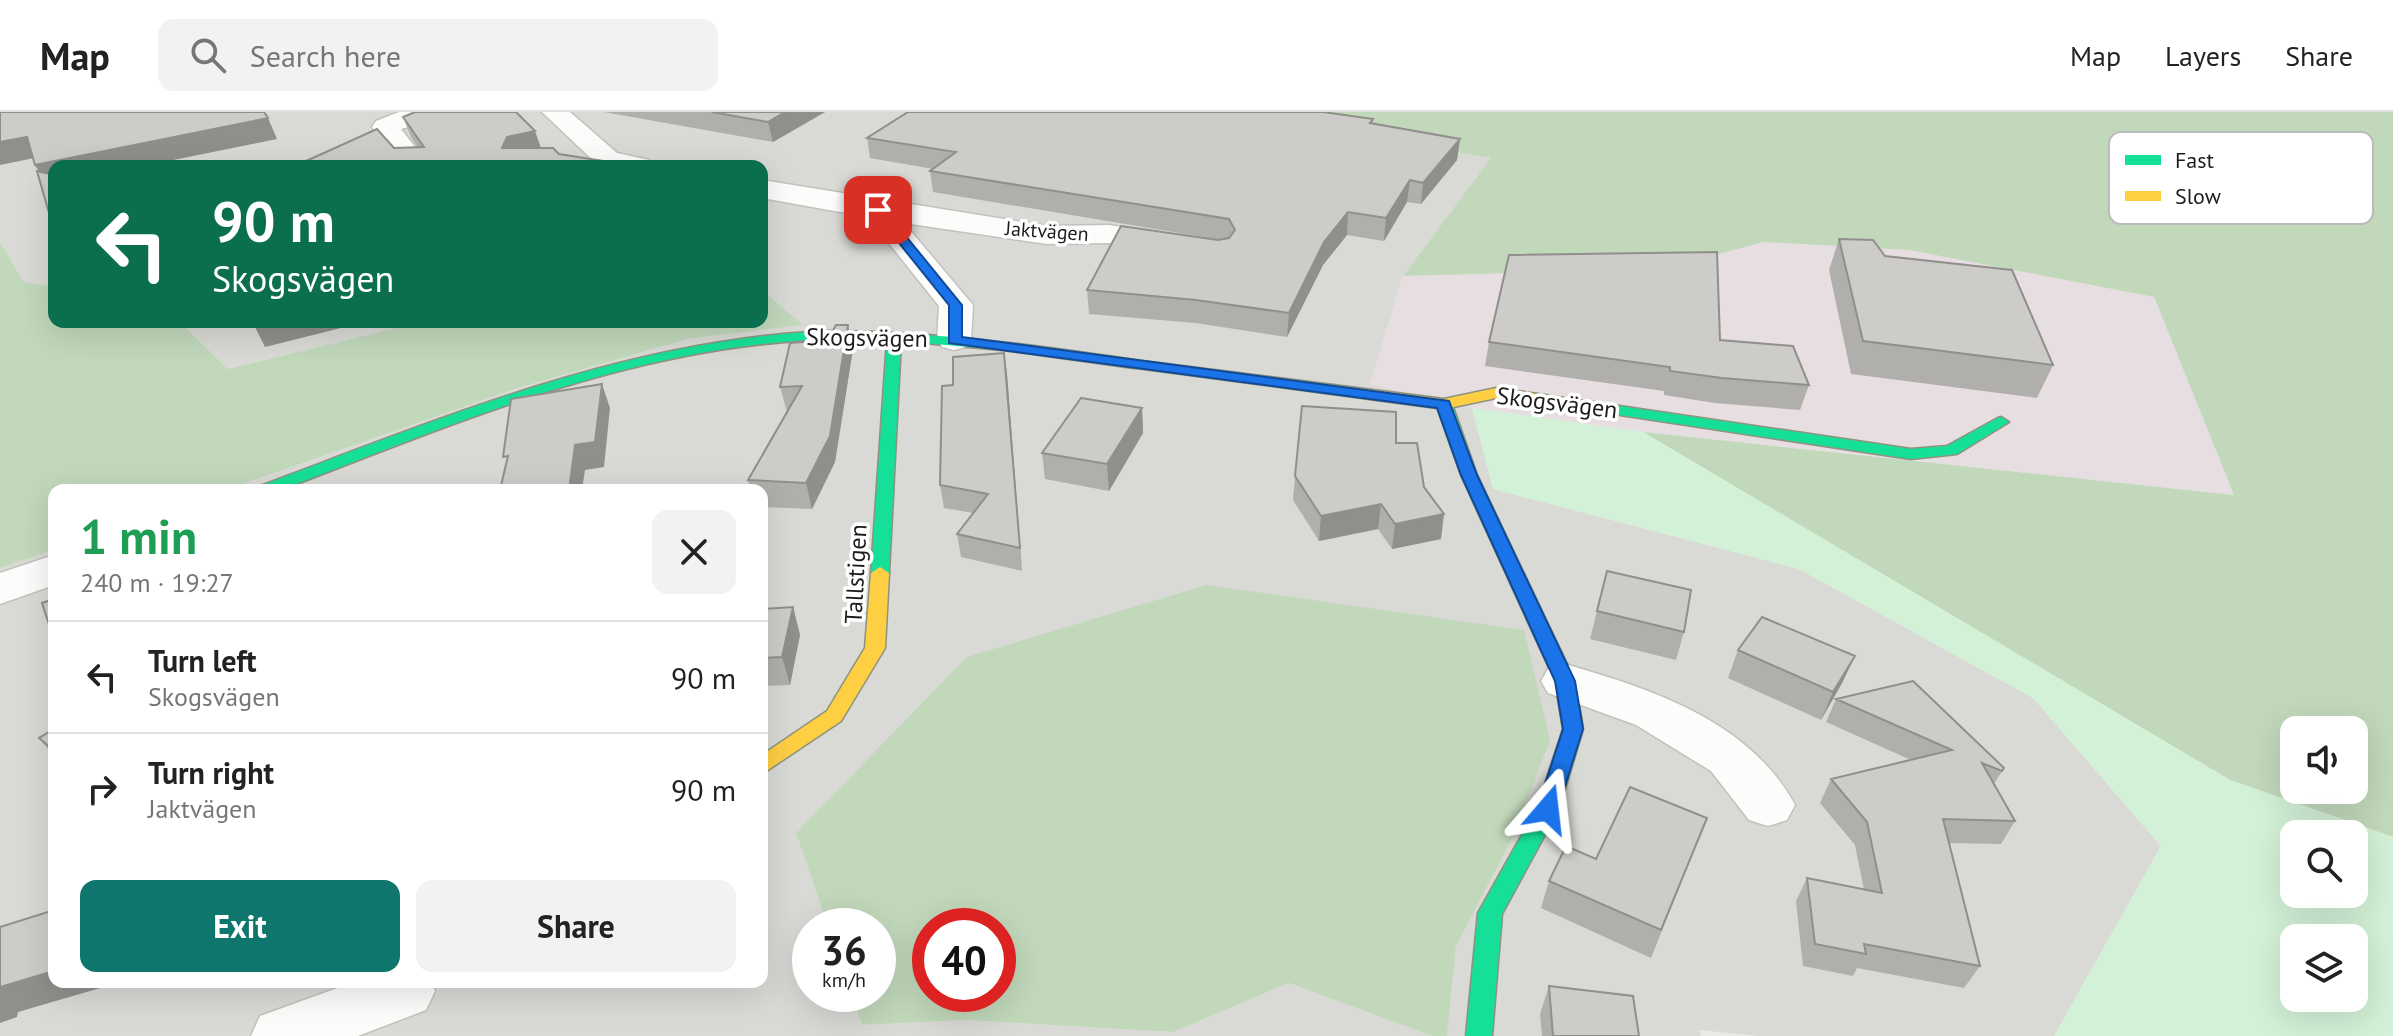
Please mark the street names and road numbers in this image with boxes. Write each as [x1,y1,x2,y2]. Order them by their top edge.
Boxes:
street label: Jaktvägen [1003,215,1090,247]
street label: Skogsvägen [806,321,928,354]
street label: Skogsvägen [1495,380,1619,425]
street label: Tallstigen [837,523,874,625]

